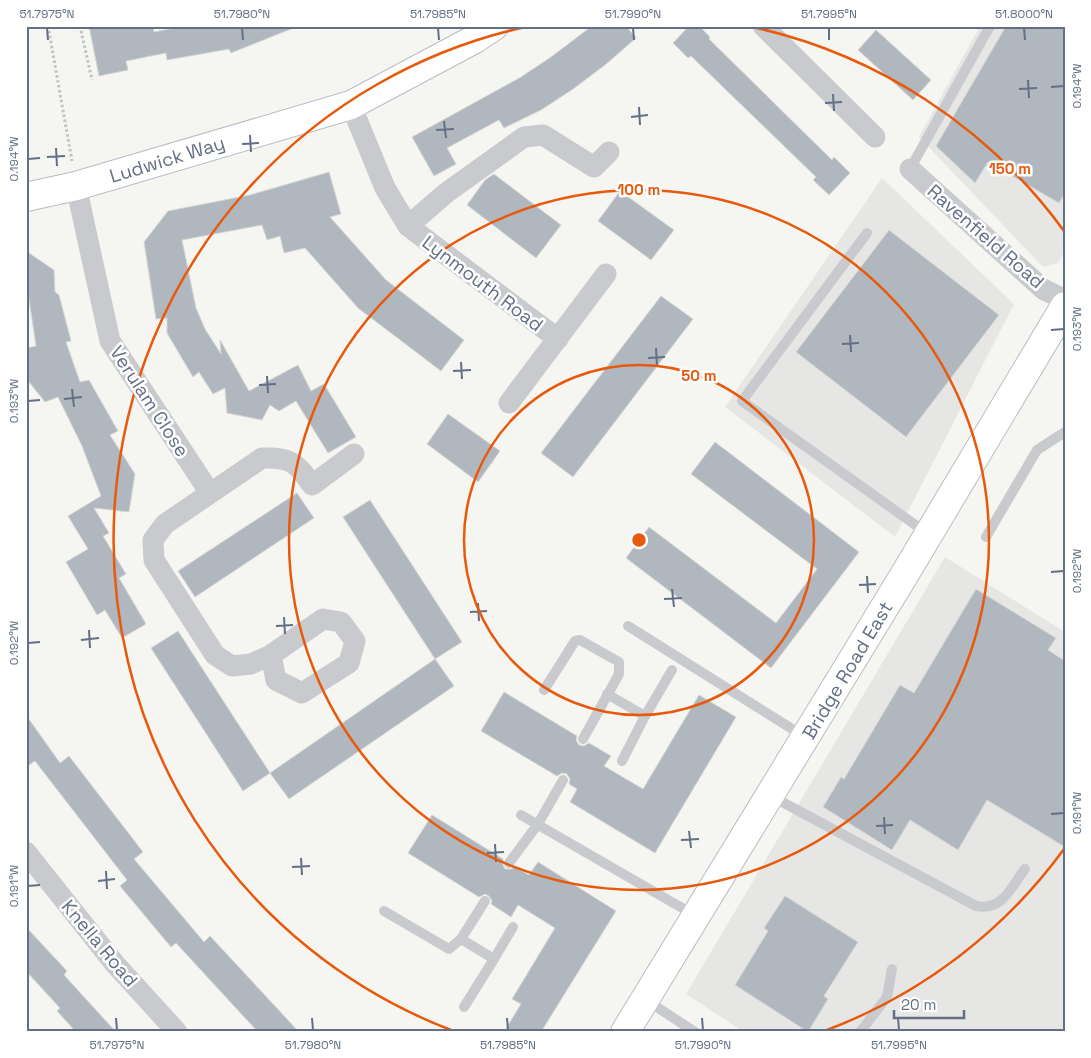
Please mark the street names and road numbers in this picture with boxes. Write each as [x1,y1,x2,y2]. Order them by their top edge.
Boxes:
street label: Ludwick Way [107,130,228,189]
street label: Ravenfield Road [922,179,1049,294]
street label: Lynmouth Road [417,230,548,337]
street label: Verulam Close [104,341,195,462]
street label: Bridge Road East [796,597,898,744]
street label: Knella Road [56,895,143,992]

